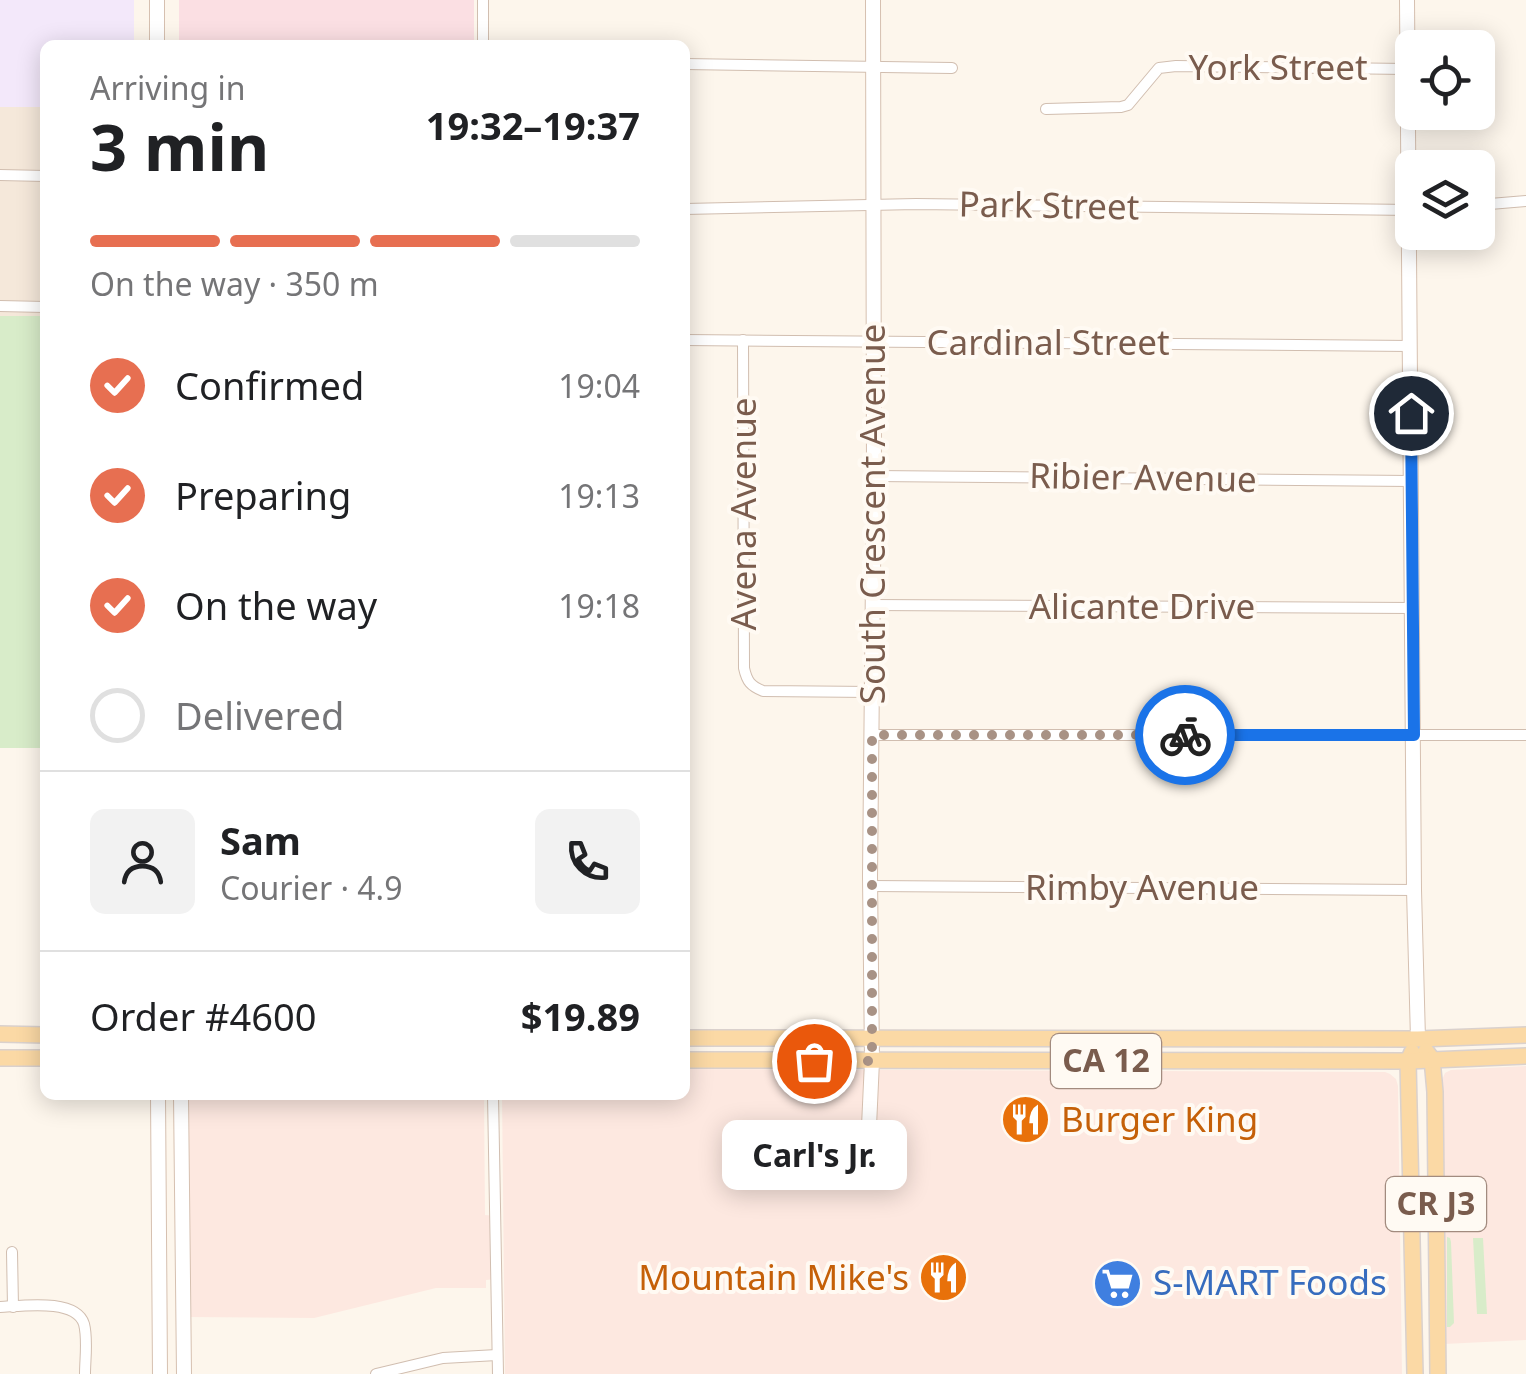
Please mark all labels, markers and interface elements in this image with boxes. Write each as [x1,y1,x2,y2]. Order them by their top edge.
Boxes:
map controls [1395,30,1495,250]
button: locate [1395,30,1495,130]
street label: York Street [1188,43,1368,90]
text: Arriving in [90,66,245,109]
text: 19:32–19:37 [426,99,640,151]
text: 3 min [90,102,269,190]
button: layers [1395,150,1495,250]
street label: Park Street [958,179,1140,230]
text: On the way · 350 m [90,262,379,305]
street label: Cardinal Street [926,318,1170,365]
street label: South Crescent Avenue [848,324,895,704]
icon: check [90,358,145,413]
text: Confirmed [175,359,364,411]
text: 19:04 [558,364,640,407]
pin [1369,371,1454,456]
icon: home [1384,386,1439,441]
street label: Avena Avenue [719,397,766,631]
street label: Ribier Avenue [1029,451,1257,502]
icon: check [90,468,145,523]
text: Preparing [175,469,351,521]
text: 19:13 [558,474,640,517]
icon: check [90,578,145,633]
text: On the way [175,579,377,631]
street label: Alicante Drive [1029,582,1255,629]
text: 19:18 [558,584,640,627]
courier [1135,685,1235,785]
text: Delivered [175,689,344,741]
icon: bike [1158,708,1213,763]
button: person [90,809,195,914]
button: phone [535,809,640,914]
text: Sam [220,814,301,866]
street label: Rimby Avenue [1025,863,1259,910]
text: Courier · 4.9 [220,866,403,909]
text: Order #4600 [90,990,316,1042]
text: $19.89 [521,990,640,1042]
pin [772,1019,857,1104]
icon: bag [787,1034,842,1089]
road number: CA 12 [1051,1034,1161,1088]
restaurant icon: Burger King [1000,1094,1052,1146]
place label: Burger King [1061,1095,1258,1142]
callout: Carl's Jr. [722,1121,906,1191]
text: Carl's Jr. [752,1133,877,1176]
road number: CR J3 [1386,1177,1486,1231]
restaurant icon: Mountain Mike's [918,1252,970,1304]
place label: Mountain Mike's [638,1253,909,1300]
supermarket icon: S-MART Foods [1092,1257,1144,1309]
place label: S-MART Foods [1153,1258,1387,1305]

